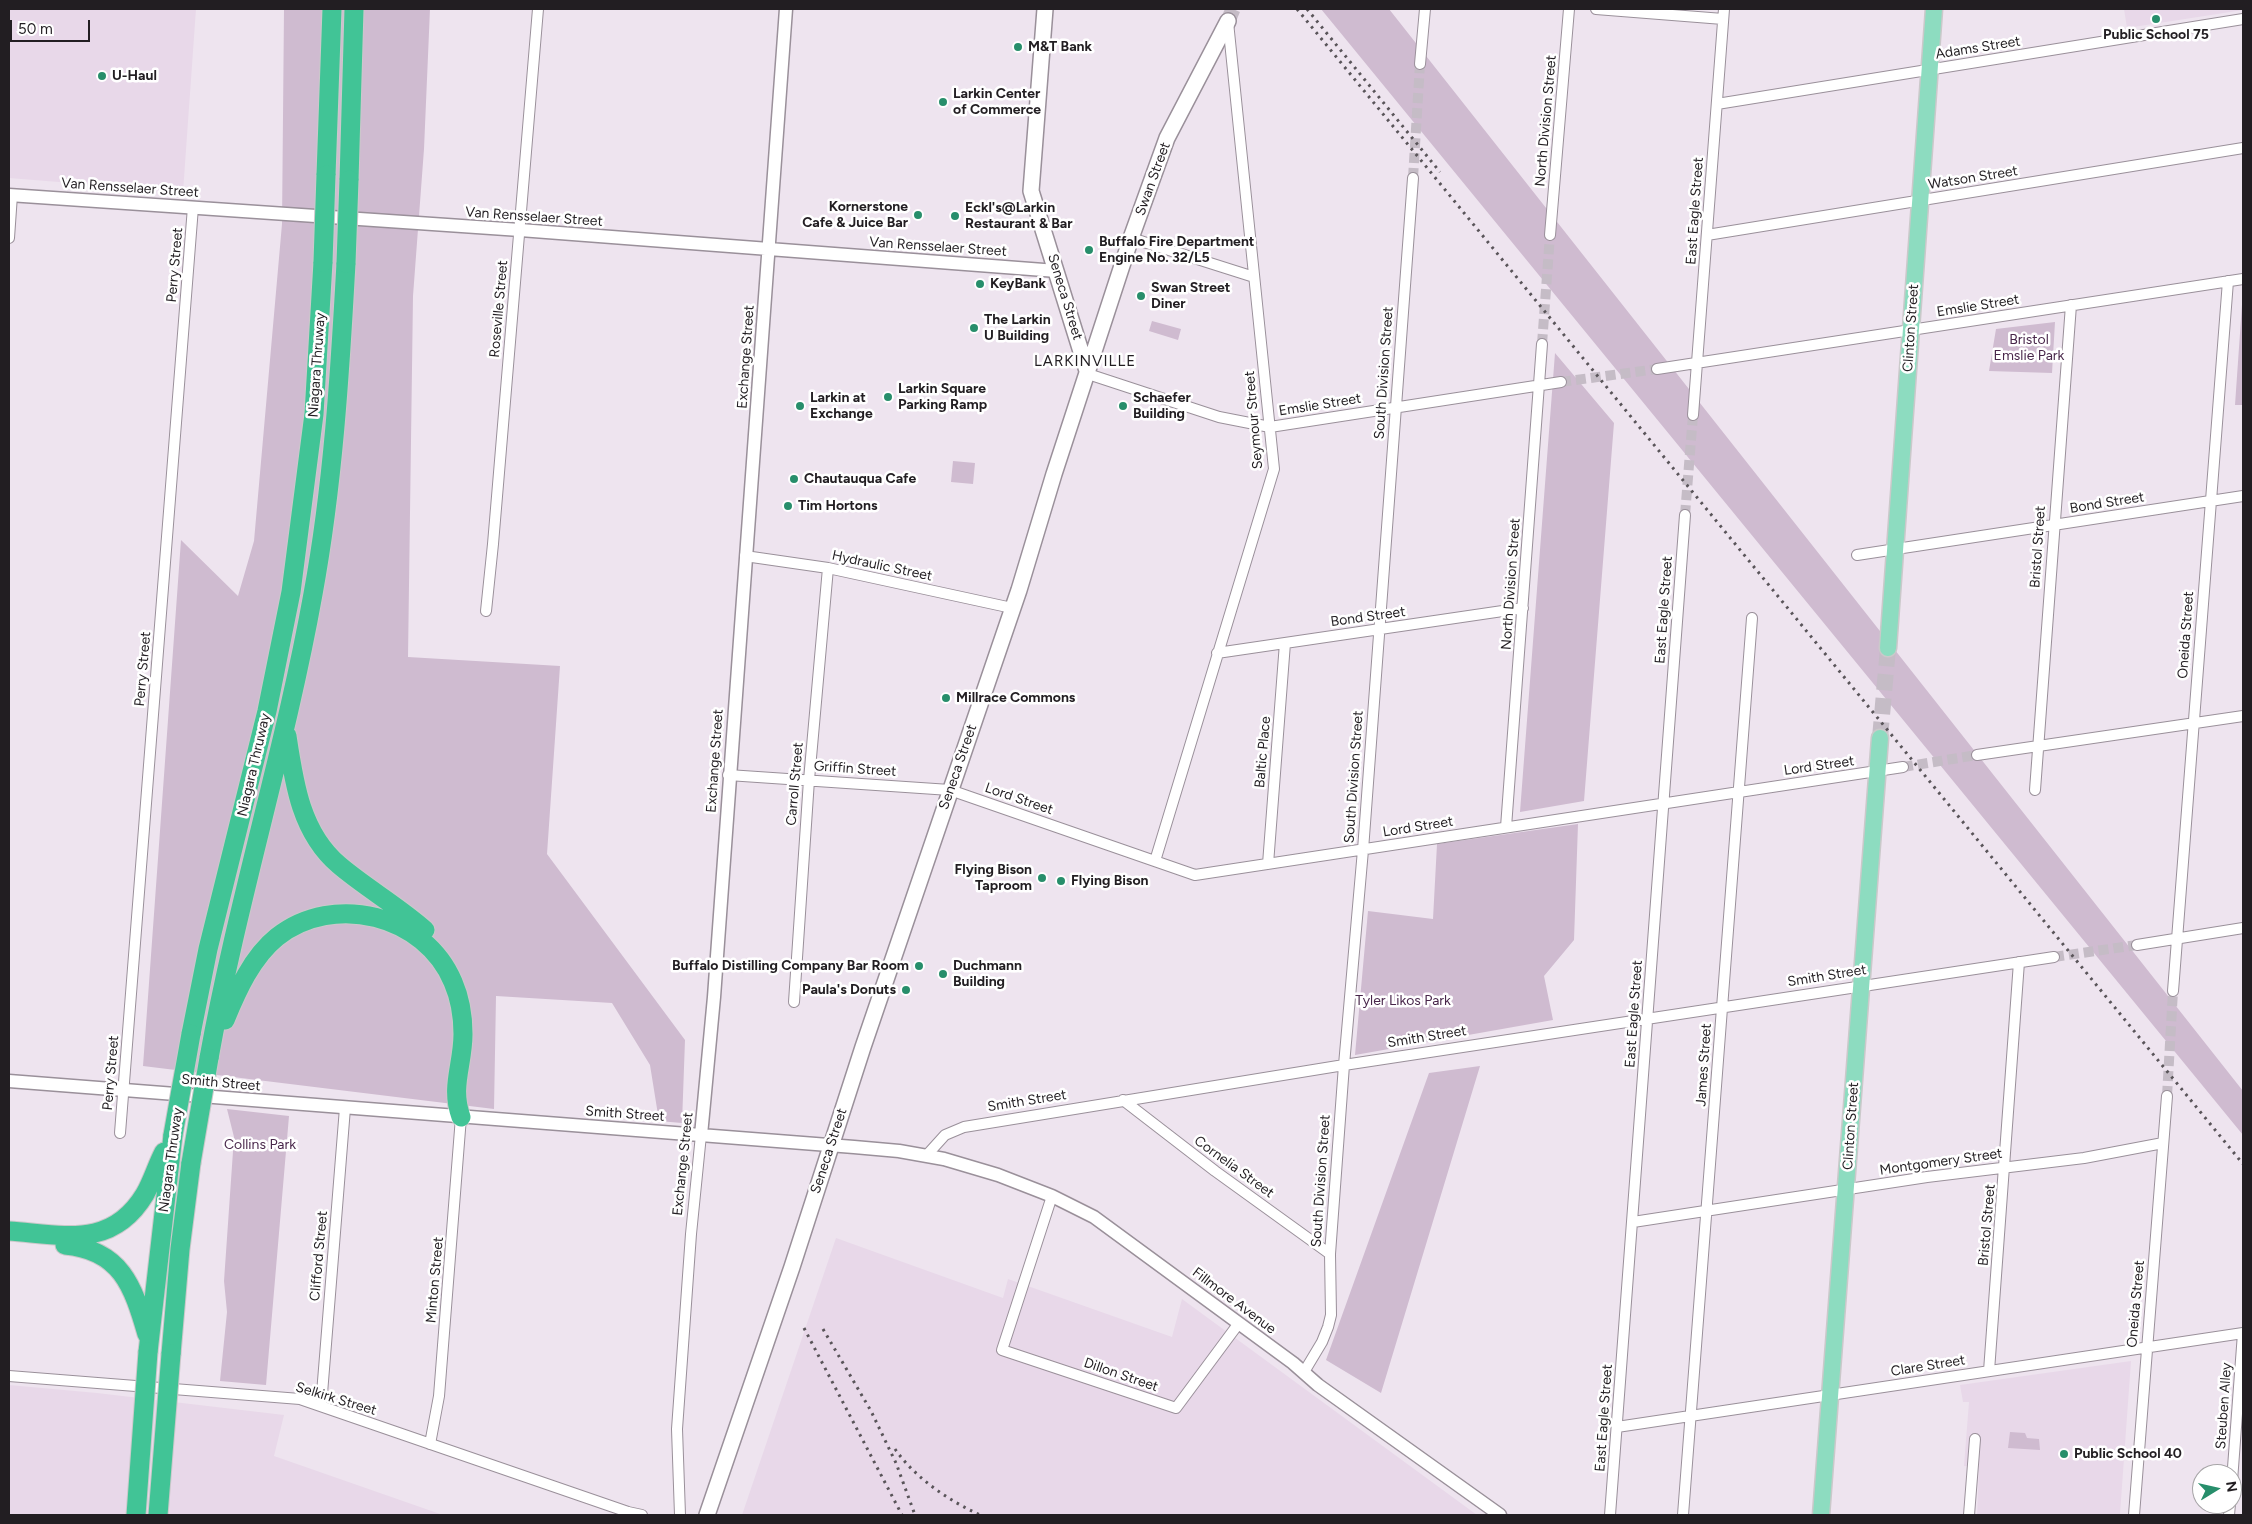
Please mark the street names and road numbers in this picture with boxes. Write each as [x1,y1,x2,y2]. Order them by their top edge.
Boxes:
street label: Adams Street [1934,33,2022,63]
street label: North Division Street [1532,55,1560,187]
street label: Swan Street [1132,140,1174,218]
street label: East Eagle Street [1683,157,1707,265]
street label: Watson Street [1927,163,2019,193]
street label: Van Rensselaer Street [61,175,199,201]
street label: Van Rensselaer Street [465,204,603,230]
street label: Perry Street [163,227,187,303]
street label: Van Rensselaer Street [869,234,1007,260]
street label: Seneca Street [1044,252,1086,342]
street label: Roseville Street [486,260,512,358]
street label: Clinton Street [1900,283,1922,373]
street label: Emslie Street [1936,291,2020,321]
street label: Exchange Street [734,305,758,409]
street label: South Division Street [1371,306,1397,440]
street label: Niagara Thruway [305,312,329,418]
street label: Seymour Street [1241,370,1267,470]
street label: Emslie Street [1278,390,1362,420]
street label: Bond Street [2068,489,2146,517]
street label: Bristol Street [2027,505,2049,589]
street label: North Division Street [1498,518,1524,650]
street label: Hydraulic Street [830,547,934,585]
street label: East Eagle Street [1652,556,1676,664]
street label: Oneida Street [2175,591,2197,679]
street label: Bond Street [1330,603,1406,631]
street label: Perry Street [131,631,155,707]
street label: Exchange Street [703,709,727,813]
street label: South Division Street [1341,710,1367,844]
street label: Niagara Thruway [234,712,274,818]
street label: Baltic Place [1251,715,1275,789]
street label: Seneca Street [936,722,980,812]
street label: Carroll Street [783,742,807,826]
street label: Lord Street [1783,753,1855,779]
street label: Griffin Street [813,758,897,780]
street label: Lord Street [983,780,1055,818]
street label: Lord Street [1382,813,1454,841]
street label: East Eagle Street [1622,960,1646,1068]
street label: Smith Street [1786,961,1868,991]
street label: Smith Street [1386,1022,1468,1052]
street label: James Street [1693,1023,1715,1107]
street label: Perry Street [99,1035,123,1111]
street label: Smith Street [181,1071,261,1095]
street label: Clinton Street [1840,1081,1862,1171]
street label: Smith Street [986,1086,1068,1116]
street label: Smith Street [585,1103,665,1125]
street label: Seneca Street [807,1106,851,1196]
street label: Niagara Thruway [155,1107,187,1213]
street label: Exchange Street [669,1112,697,1216]
street label: South Division Street [1308,1114,1334,1248]
street label: Cornelia Street [1191,1132,1277,1202]
street label: Montgomery Street [1879,1145,2003,1179]
street label: Bristol Street [1975,1183,1999,1267]
street label: Clifford Street [307,1210,331,1302]
street label: Minton Street [423,1236,447,1324]
street label: Oneida Street [2124,1260,2148,1348]
street label: Fillmore Avenue [1189,1264,1279,1338]
street label: Clare Street [1889,1352,1967,1380]
street label: Dillon Street [1082,1354,1160,1396]
street label: Steuben Alley [2213,1362,2235,1450]
street label: East Eagle Street [1592,1364,1616,1472]
street label: Selkirk Street [294,1379,378,1419]

